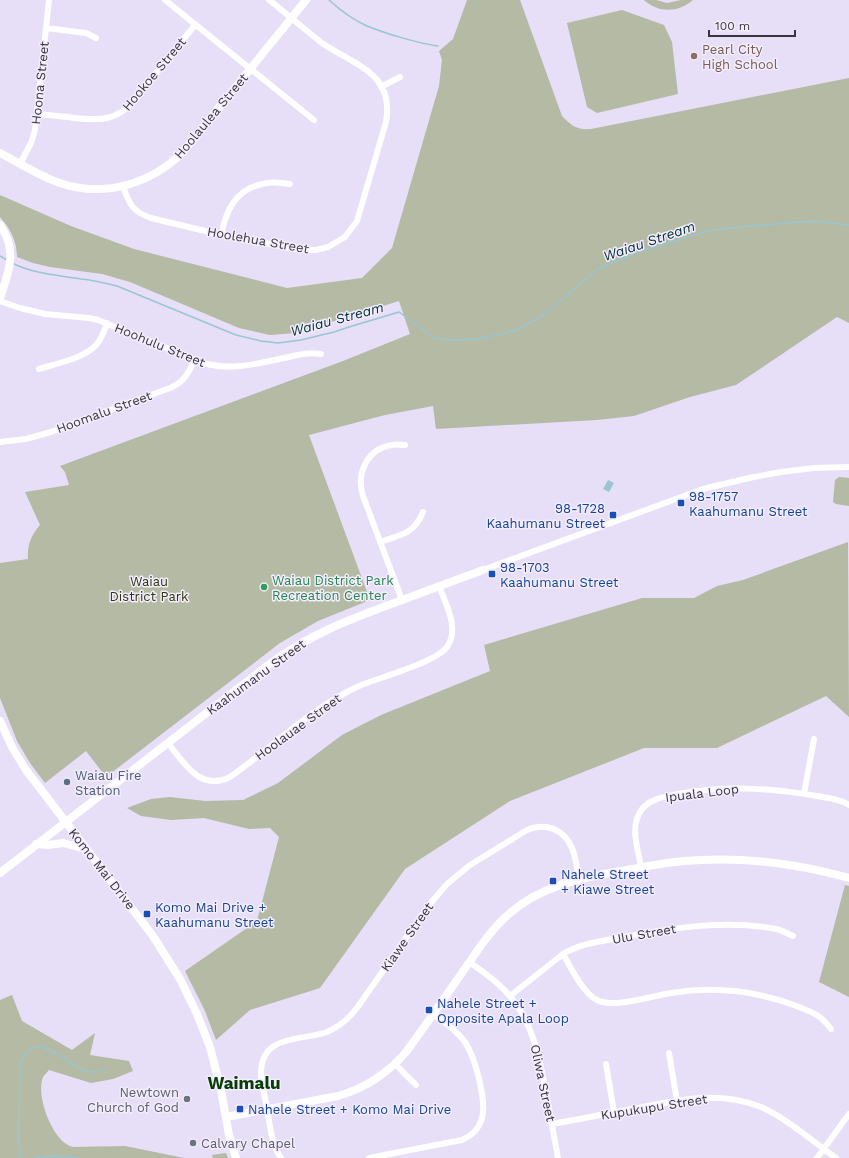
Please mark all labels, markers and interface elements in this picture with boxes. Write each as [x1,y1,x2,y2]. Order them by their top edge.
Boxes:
scale bar [709,12,795,38]
text: 100 m [715,19,750,33]
street label: Hookoe Street [119,34,189,114]
street label: Hoona Street [28,40,52,125]
place label: Pearl City High School [702,42,778,72]
marker: Pearl City High School [689,51,699,61]
street label: Hoolaulea Street [171,70,251,162]
water label: Waiau Stream [601,218,697,264]
street label: Hoolehua Street [206,224,311,256]
water label: Waiau Stream [289,299,385,339]
street label: Hoohulu Street [112,320,208,370]
street label: Hoomalu Street [54,388,154,436]
place label: 98-1757 Kaahumanu Street [689,489,808,519]
marker: 98-1757 Kaahumanu Street [676,498,686,508]
place label: 98-1728 Kaahumanu Street [486,501,606,531]
marker: 98-1728 Kaahumanu Street [608,510,618,520]
place label: 98-1703 Kaahumanu Street [500,560,619,590]
marker: 98-1703 Kaahumanu Street [487,569,497,579]
place label: Waiau District Park Recreation Center [272,573,394,603]
park label: Waiau District Park [110,574,189,604]
marker: Waiau District Park Recreation Center [259,582,269,592]
street label: Kaahumanu Street [204,636,309,718]
street label: Hoolauae Street [252,690,344,763]
place label: Waiau Fire Station [75,768,142,798]
marker: Waiau Fire Station [62,777,72,787]
street label: Ipuala Loop [664,781,740,805]
street label: Komo Mai Drive [66,825,138,913]
place label: Nahele Street + Kiawe Street [561,867,655,897]
marker: Nahele Street + Kiawe Street [548,876,558,886]
street label: Kiawe Street [378,899,437,974]
place label: Komo Mai Drive + Kaahumanu Street [155,900,274,930]
marker: Komo Mai Drive + Kaahumanu Street [142,909,152,919]
street label: Ulu Street [611,921,678,947]
place label: Nahele Street + Opposite Apala Loop [437,996,569,1026]
marker: Nahele Street + Opposite Apala Loop [424,1005,434,1015]
street label: Oliwa Street [528,1043,559,1123]
district label: Waimalu [208,1073,280,1093]
place label: Newtown Church of God [87,1085,179,1115]
street label: Kupukupu Street [600,1091,709,1123]
marker: Newtown Church of God [182,1094,192,1104]
place label: Nahele Street + Komo Mai Drive [248,1102,451,1117]
marker: Nahele Street + Komo Mai Drive [235,1104,245,1114]
place label: Calvary Chapel [201,1136,295,1151]
marker: Calvary Chapel [188,1138,198,1148]

